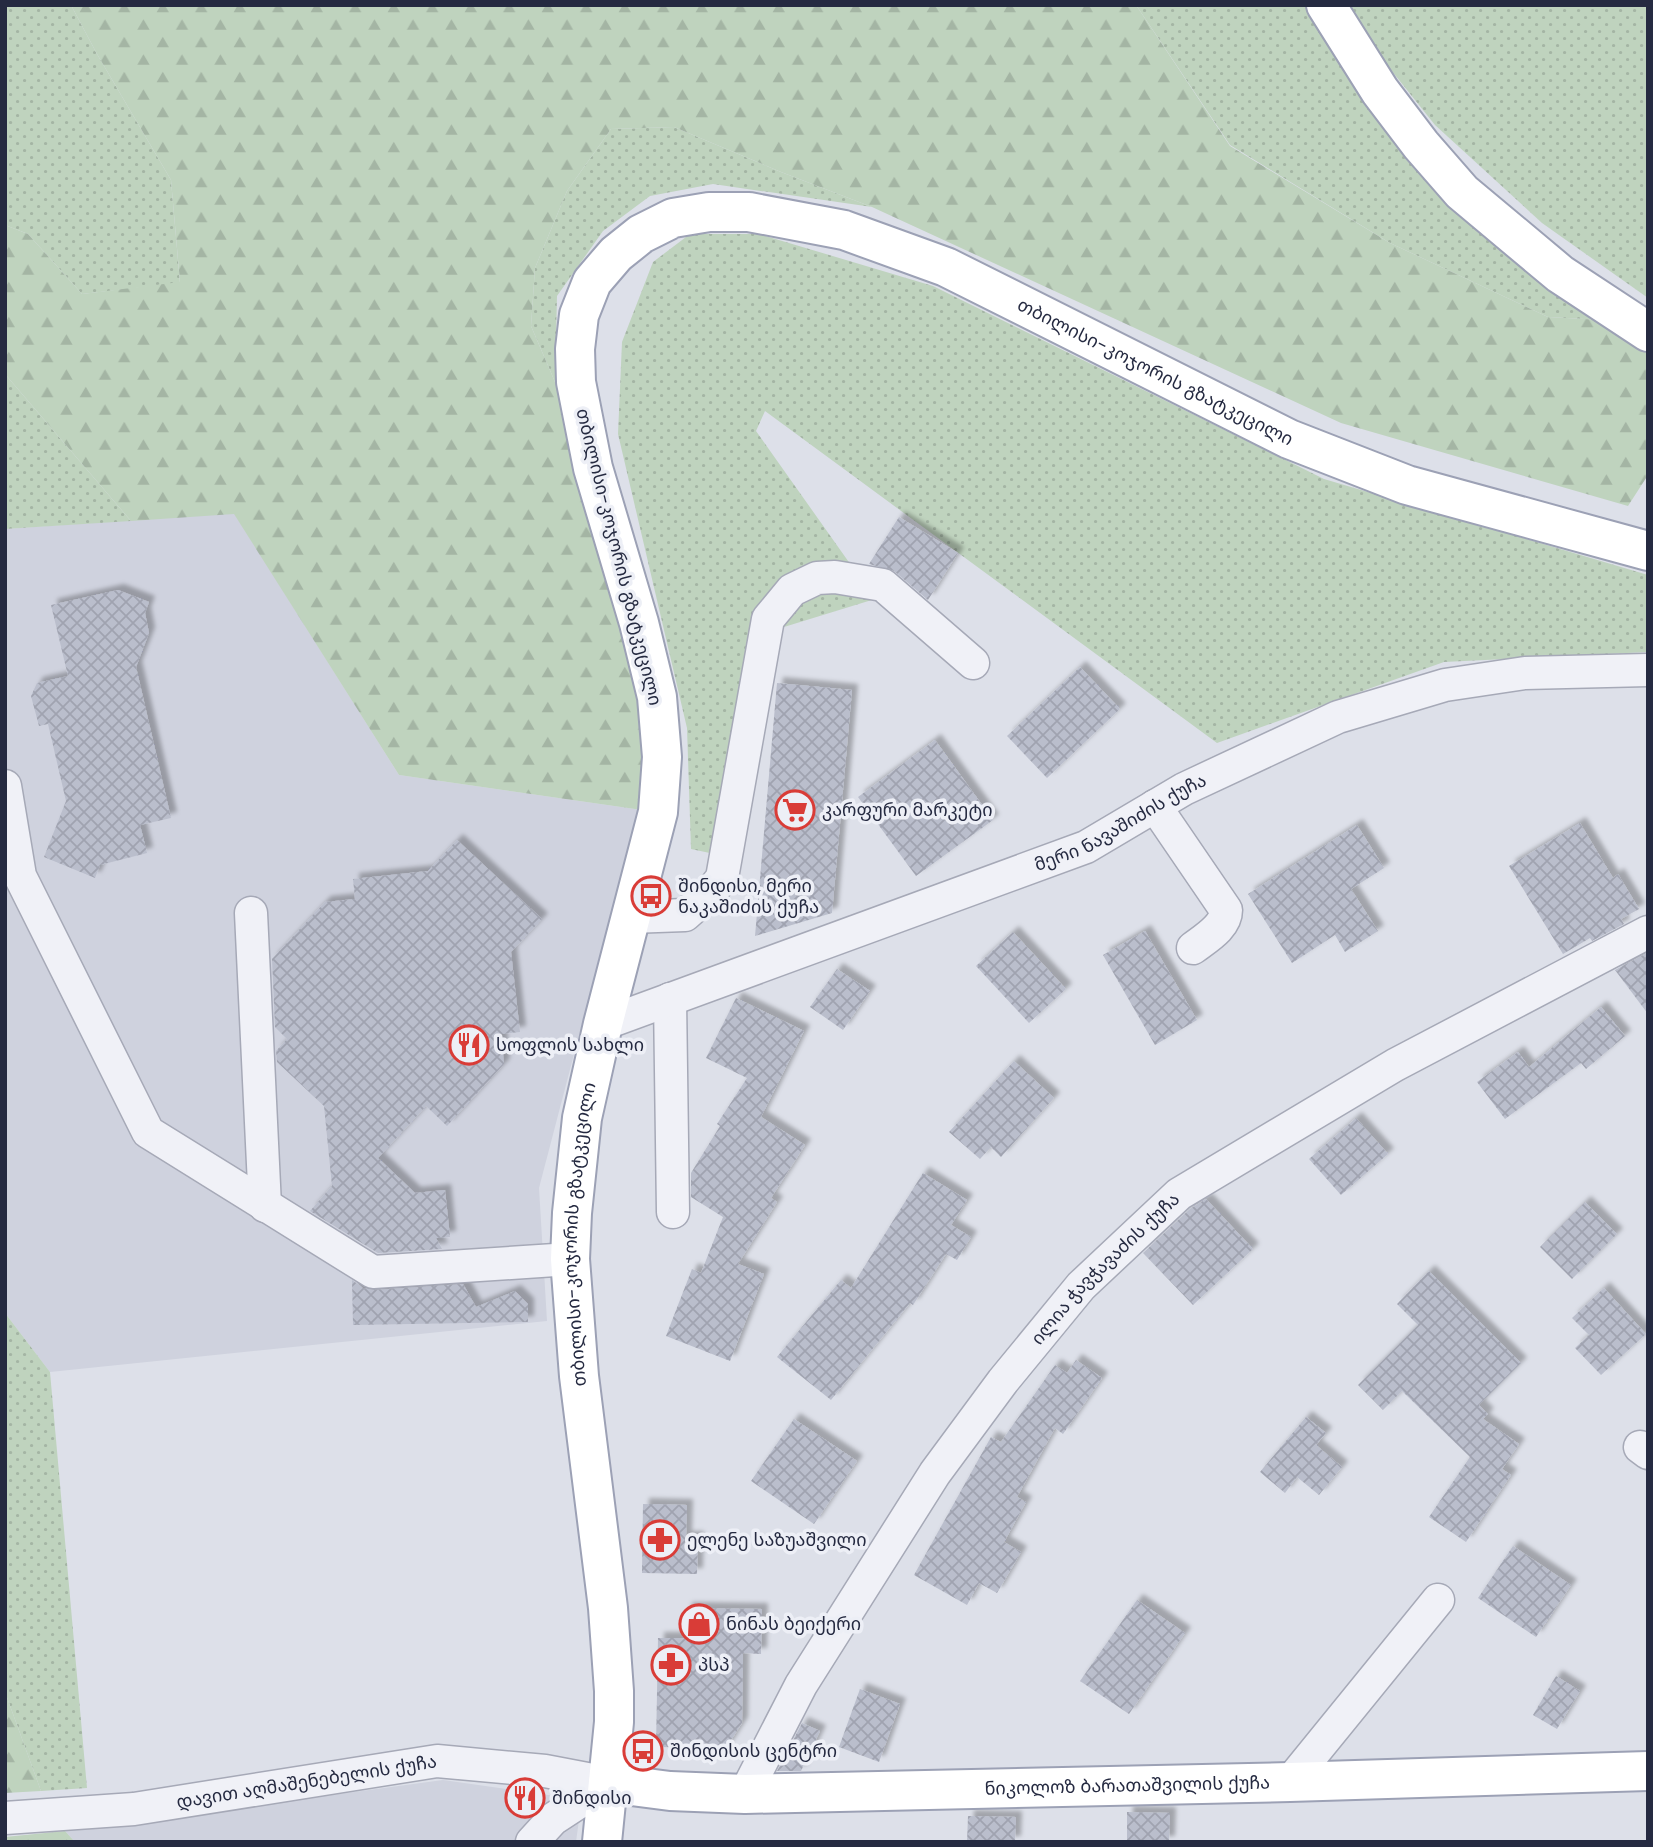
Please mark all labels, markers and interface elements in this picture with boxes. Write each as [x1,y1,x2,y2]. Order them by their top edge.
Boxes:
street label: თბილისი-კოჯორის გზატკეცილი [1013,292,1298,451]
street label: თბილისი-კოჯორის გზატკეცილი [570,406,669,708]
street label: მერი ნავაშიძის ქუჩა [1031,767,1210,877]
supermarket icon: კარფური მარკეტი [774,789,816,831]
place label: კარფური მარკეტი [822,797,993,822]
place label: შინდისი, მერი ნაკაშიძის ქუჩა [678,873,819,919]
bus stop icon: შინდისი, მერი ნაკაშიძის ქუჩა [630,875,672,917]
restaurant icon: სოფლის სახლი [448,1024,490,1066]
place label: სოფლის სახლი [496,1032,644,1057]
street label: თბილისი-კოჯორის გზატკეცილი [557,1080,602,1388]
street label: ილია ჭავჭავაძის ქუჩა [1025,1187,1185,1350]
pharmacy icon: ელენე საზუაშვილი [639,1519,681,1561]
place label: ელენე საზუაშვილი [687,1527,867,1552]
shop icon: ნინას ბეიქერი [678,1603,720,1645]
place label: ნინას ბეიქერი [726,1611,861,1636]
pharmacy icon: პსპ [650,1644,692,1686]
place label: პსპ [698,1652,730,1677]
bus stop icon: შინდისის ცენტრი [622,1730,664,1772]
place label: შინდისის ცენტრი [670,1738,837,1763]
street label: დავით აღმაშენებელის ქუჩა [175,1748,438,1814]
street label: ნიკოლოზ ბარათაშვილის ქუჩა [984,1769,1270,1801]
restaurant icon: შინდისი [504,1777,546,1819]
place label: შინდისი [552,1785,632,1810]

